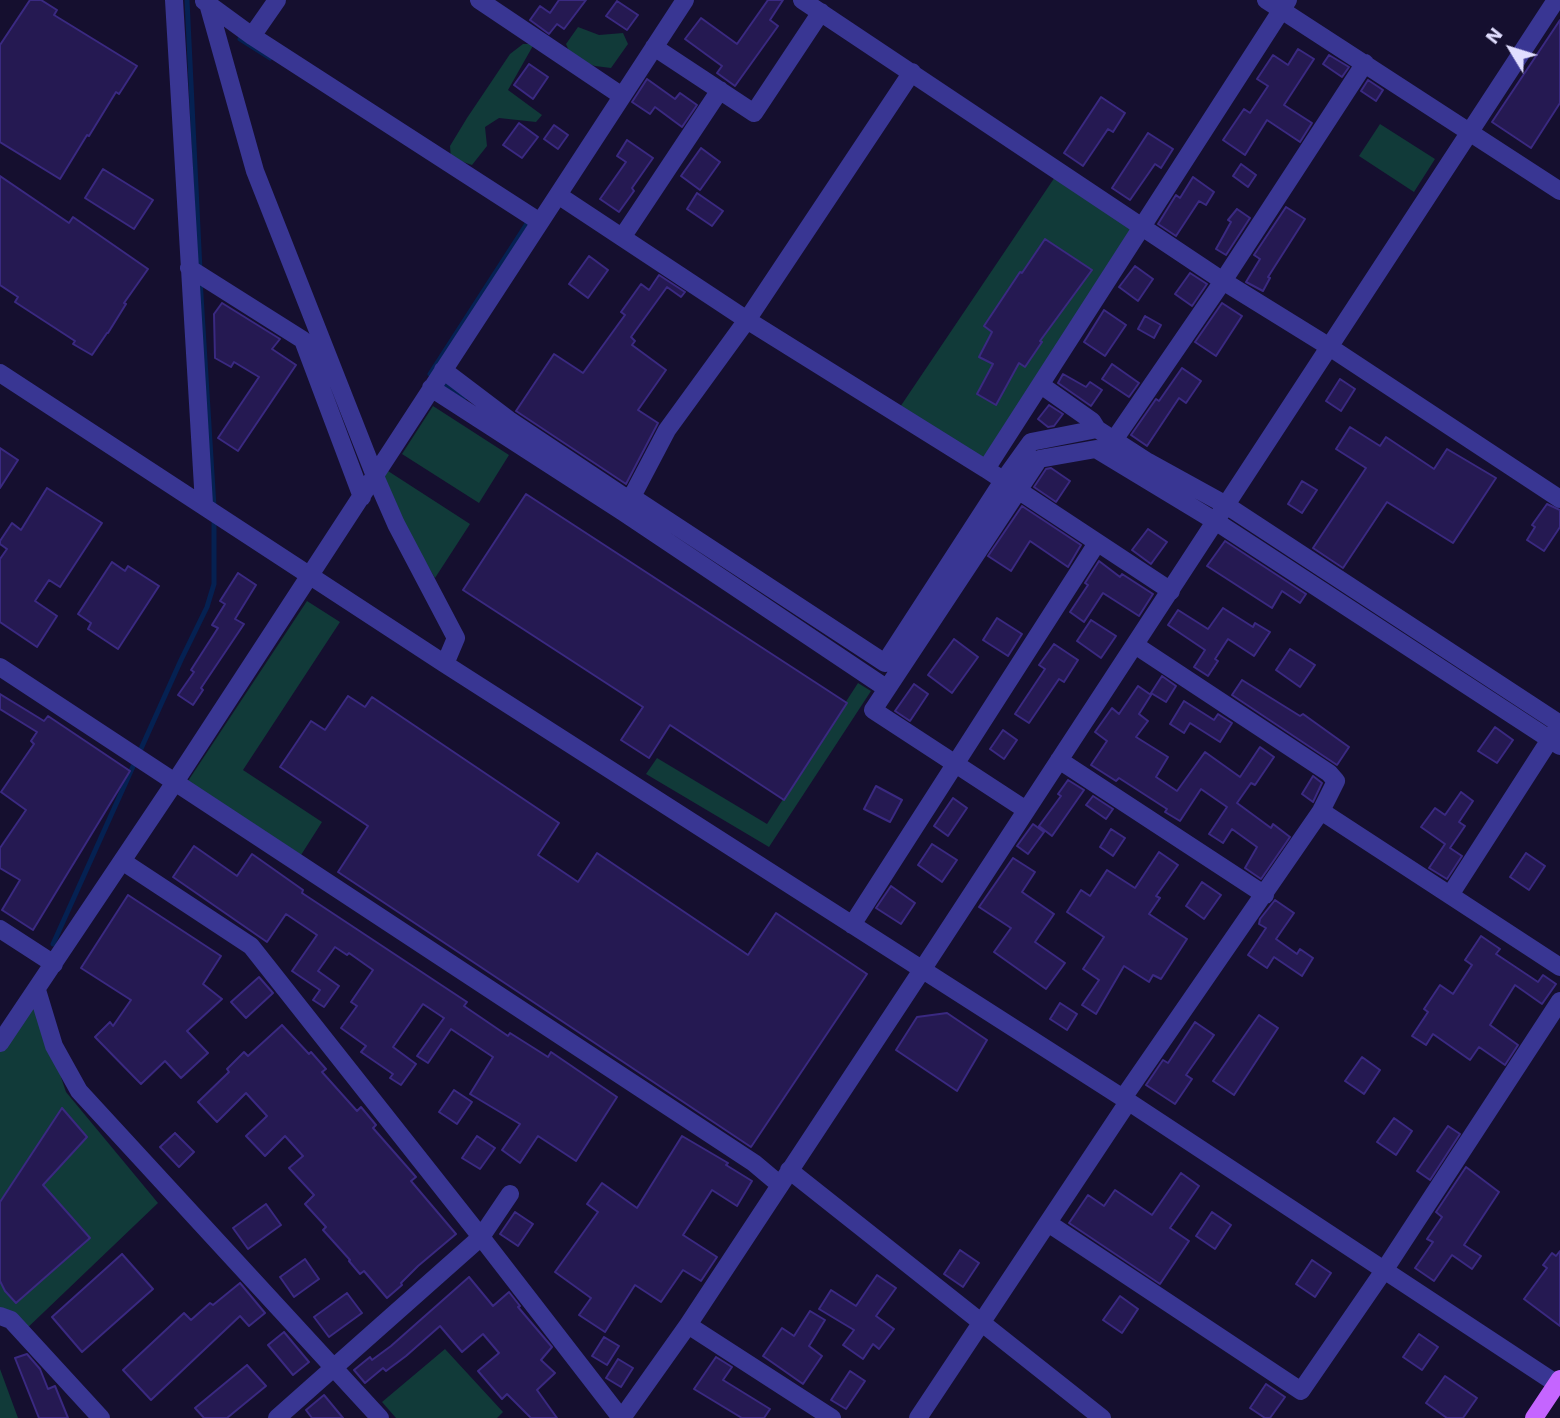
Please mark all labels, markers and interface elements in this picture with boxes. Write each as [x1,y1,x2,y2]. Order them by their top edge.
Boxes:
north arrow [1476,14,1546,84]
text: N [1481,23,1507,48]

